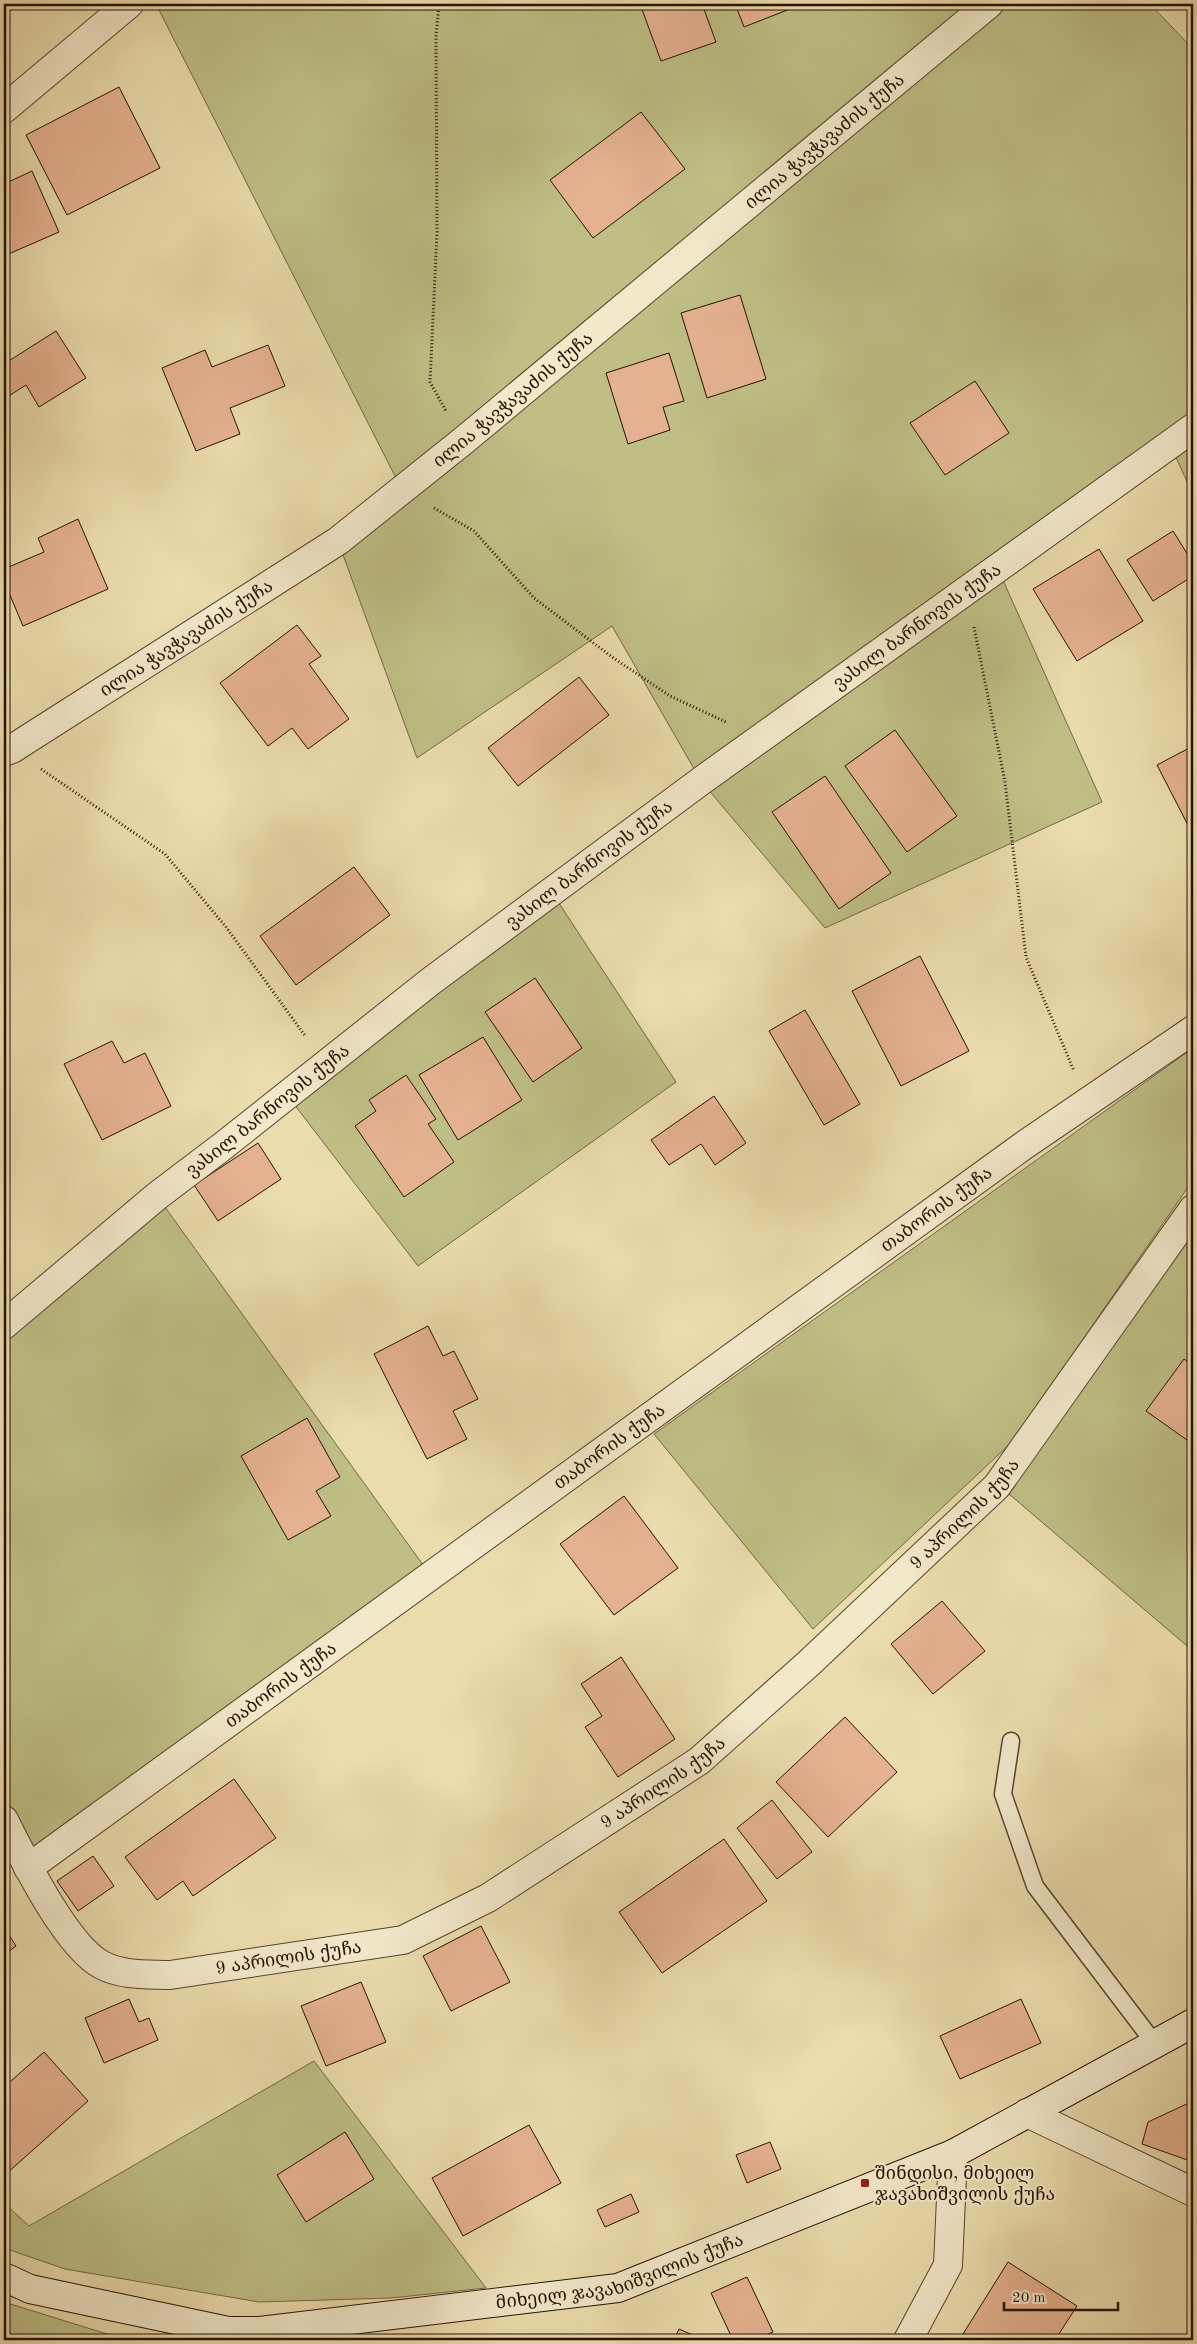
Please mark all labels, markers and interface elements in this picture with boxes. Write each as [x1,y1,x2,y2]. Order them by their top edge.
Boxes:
street label: ილია ჭავჭავაძის ქუჩა [742,70,908,213]
street label: ილია ჭავჭავაძის ქუჩა [430,329,597,471]
street label: ვასილ ბარნოვის ქუჩა [830,561,1005,694]
street label: ილია ჭავჭავაძის ქუჩა [97,577,276,700]
street label: ვასილ ბარნოვის ქუჩა [503,797,676,933]
street label: ვასილ ბარნოვის ქუჩა [183,1041,353,1181]
street label: თაბორის ქუჩა [878,1164,996,1256]
street label: თაბორის ქუჩა [551,1401,669,1493]
street label: 9 აპრილის ქუჩა [907,1456,1023,1573]
street label: თაბორის ქუჩა [222,1639,340,1732]
street label: 9 აპრილის ქუჩა [598,1734,729,1832]
street label: 9 აპრილის ქუჩა [215,1938,363,1978]
place label: შინდისი, მიხეილ ჯავახიშვილის ქუჩა [875,2164,1055,2205]
marker: შინდისი, მიხეილ ჯავახიშვილის ქუჩა [859,2177,871,2189]
street label: მიხეილ ჯავახიშვილის ქუჩა [495,2231,746,2313]
scale bar [1004,2279,1118,2311]
text: 20 m [1012,2291,1046,2306]

